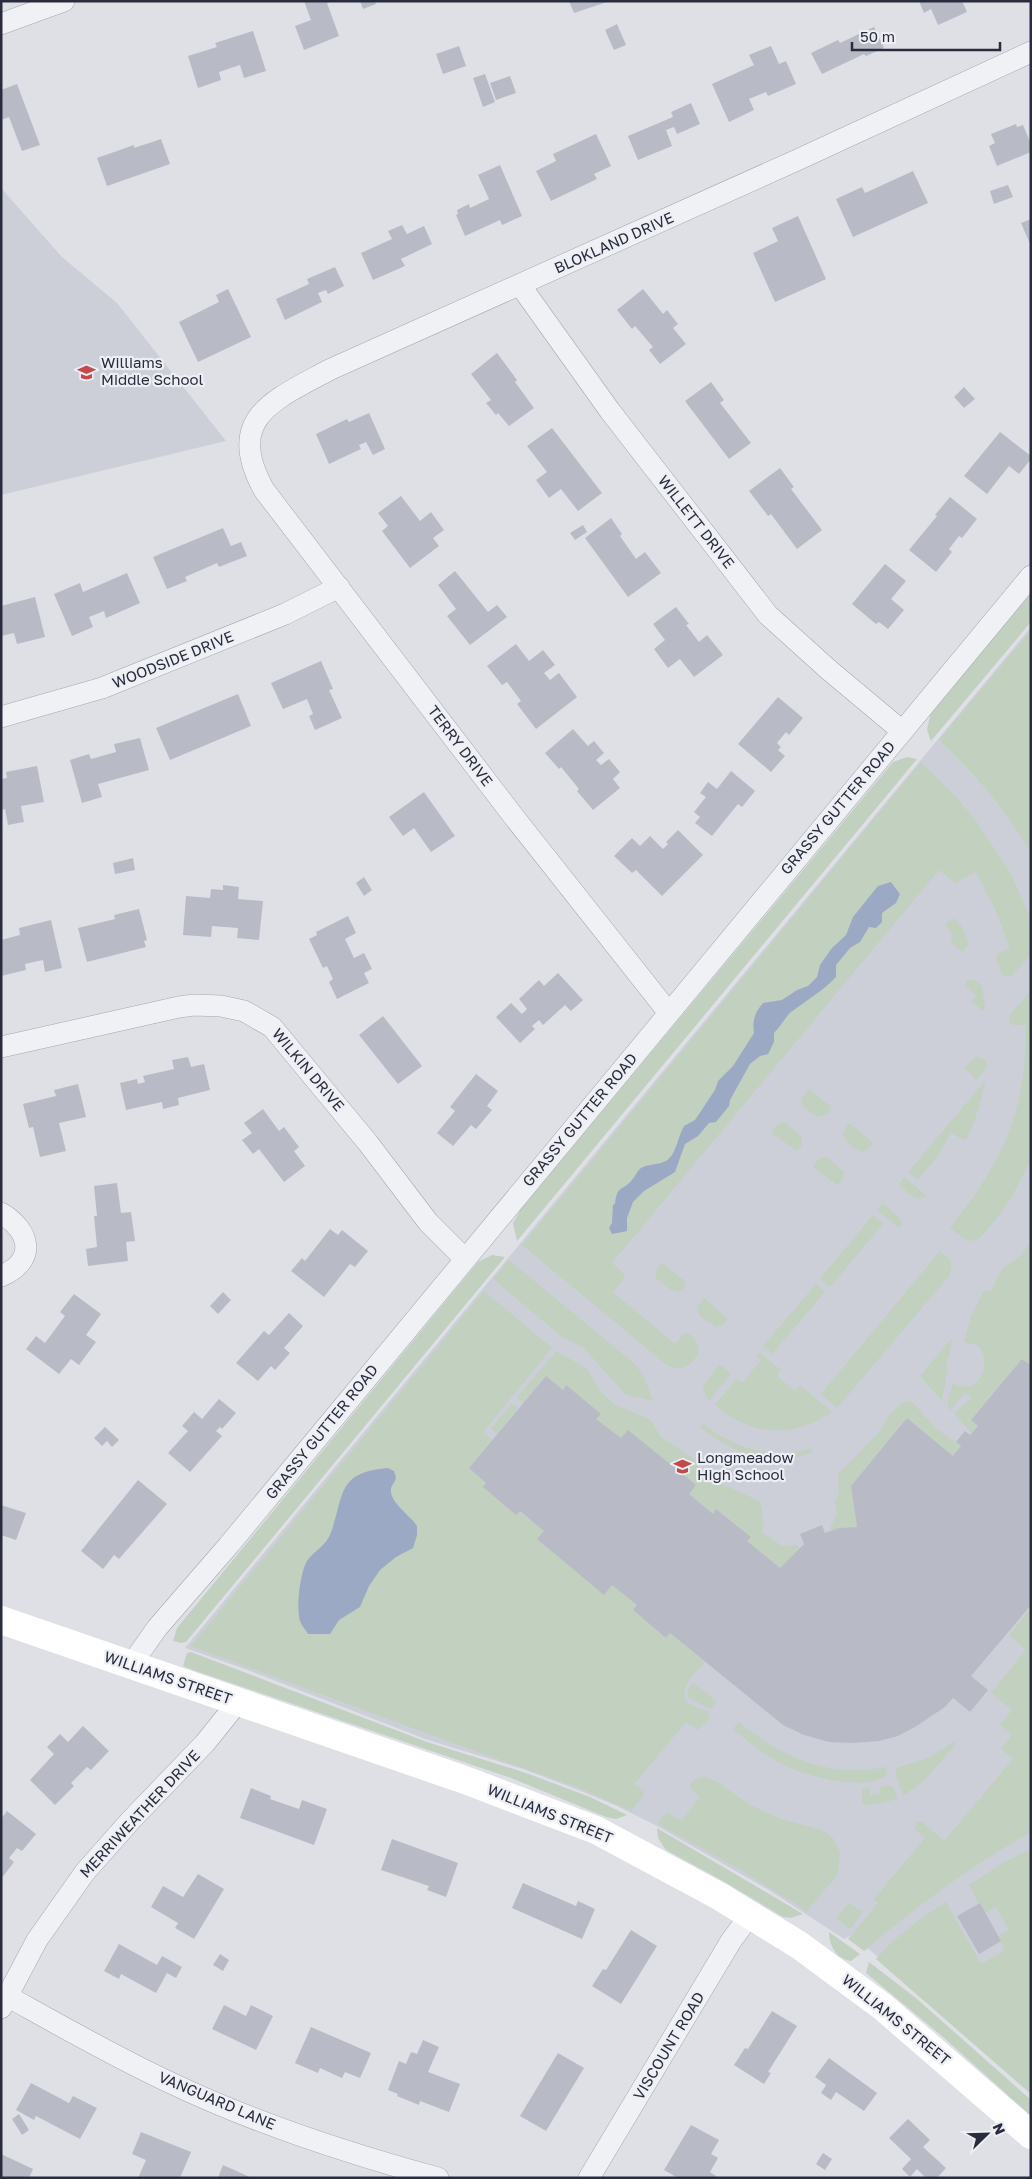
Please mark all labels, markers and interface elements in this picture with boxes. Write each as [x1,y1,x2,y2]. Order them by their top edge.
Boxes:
scale bar [852,20,1000,52]
text: 50 m [860,27,895,45]
street label: BLOKLAND DRIVE [551,208,676,276]
place label: Williams Middle School [101,353,203,388]
school or university icon: Williams Middle School [77,362,97,382]
street label: WILLETT DRIVE [655,471,739,571]
street label: WOODSIDE DRIVE [109,627,236,692]
street label: TERRY DRIVE [425,701,497,789]
street label: GRASSY GUTTER ROAD [776,737,898,878]
street label: WILKIN DRIVE [269,1024,349,1114]
street label: GRASSY GUTTER ROAD [518,1049,640,1190]
street label: GRASSY GUTTER ROAD [261,1360,381,1502]
place label: Longmeadow High School [697,1448,794,1483]
school or university icon: Longmeadow High School [673,1457,693,1477]
street label: WILLIAMS STREET [102,1647,235,1707]
street label: MERRIWEATHER DRIVE [75,1746,203,1881]
street label: WILLIAMS STREET [485,1780,616,1847]
street label: WILLIAMS STREET [839,1970,954,2068]
street label: VISCOUNT ROAD [629,1988,707,2103]
street label: VANGUARD LANE [156,2067,279,2133]
north arrow [962,2109,1012,2159]
text: N [990,2121,1009,2137]

